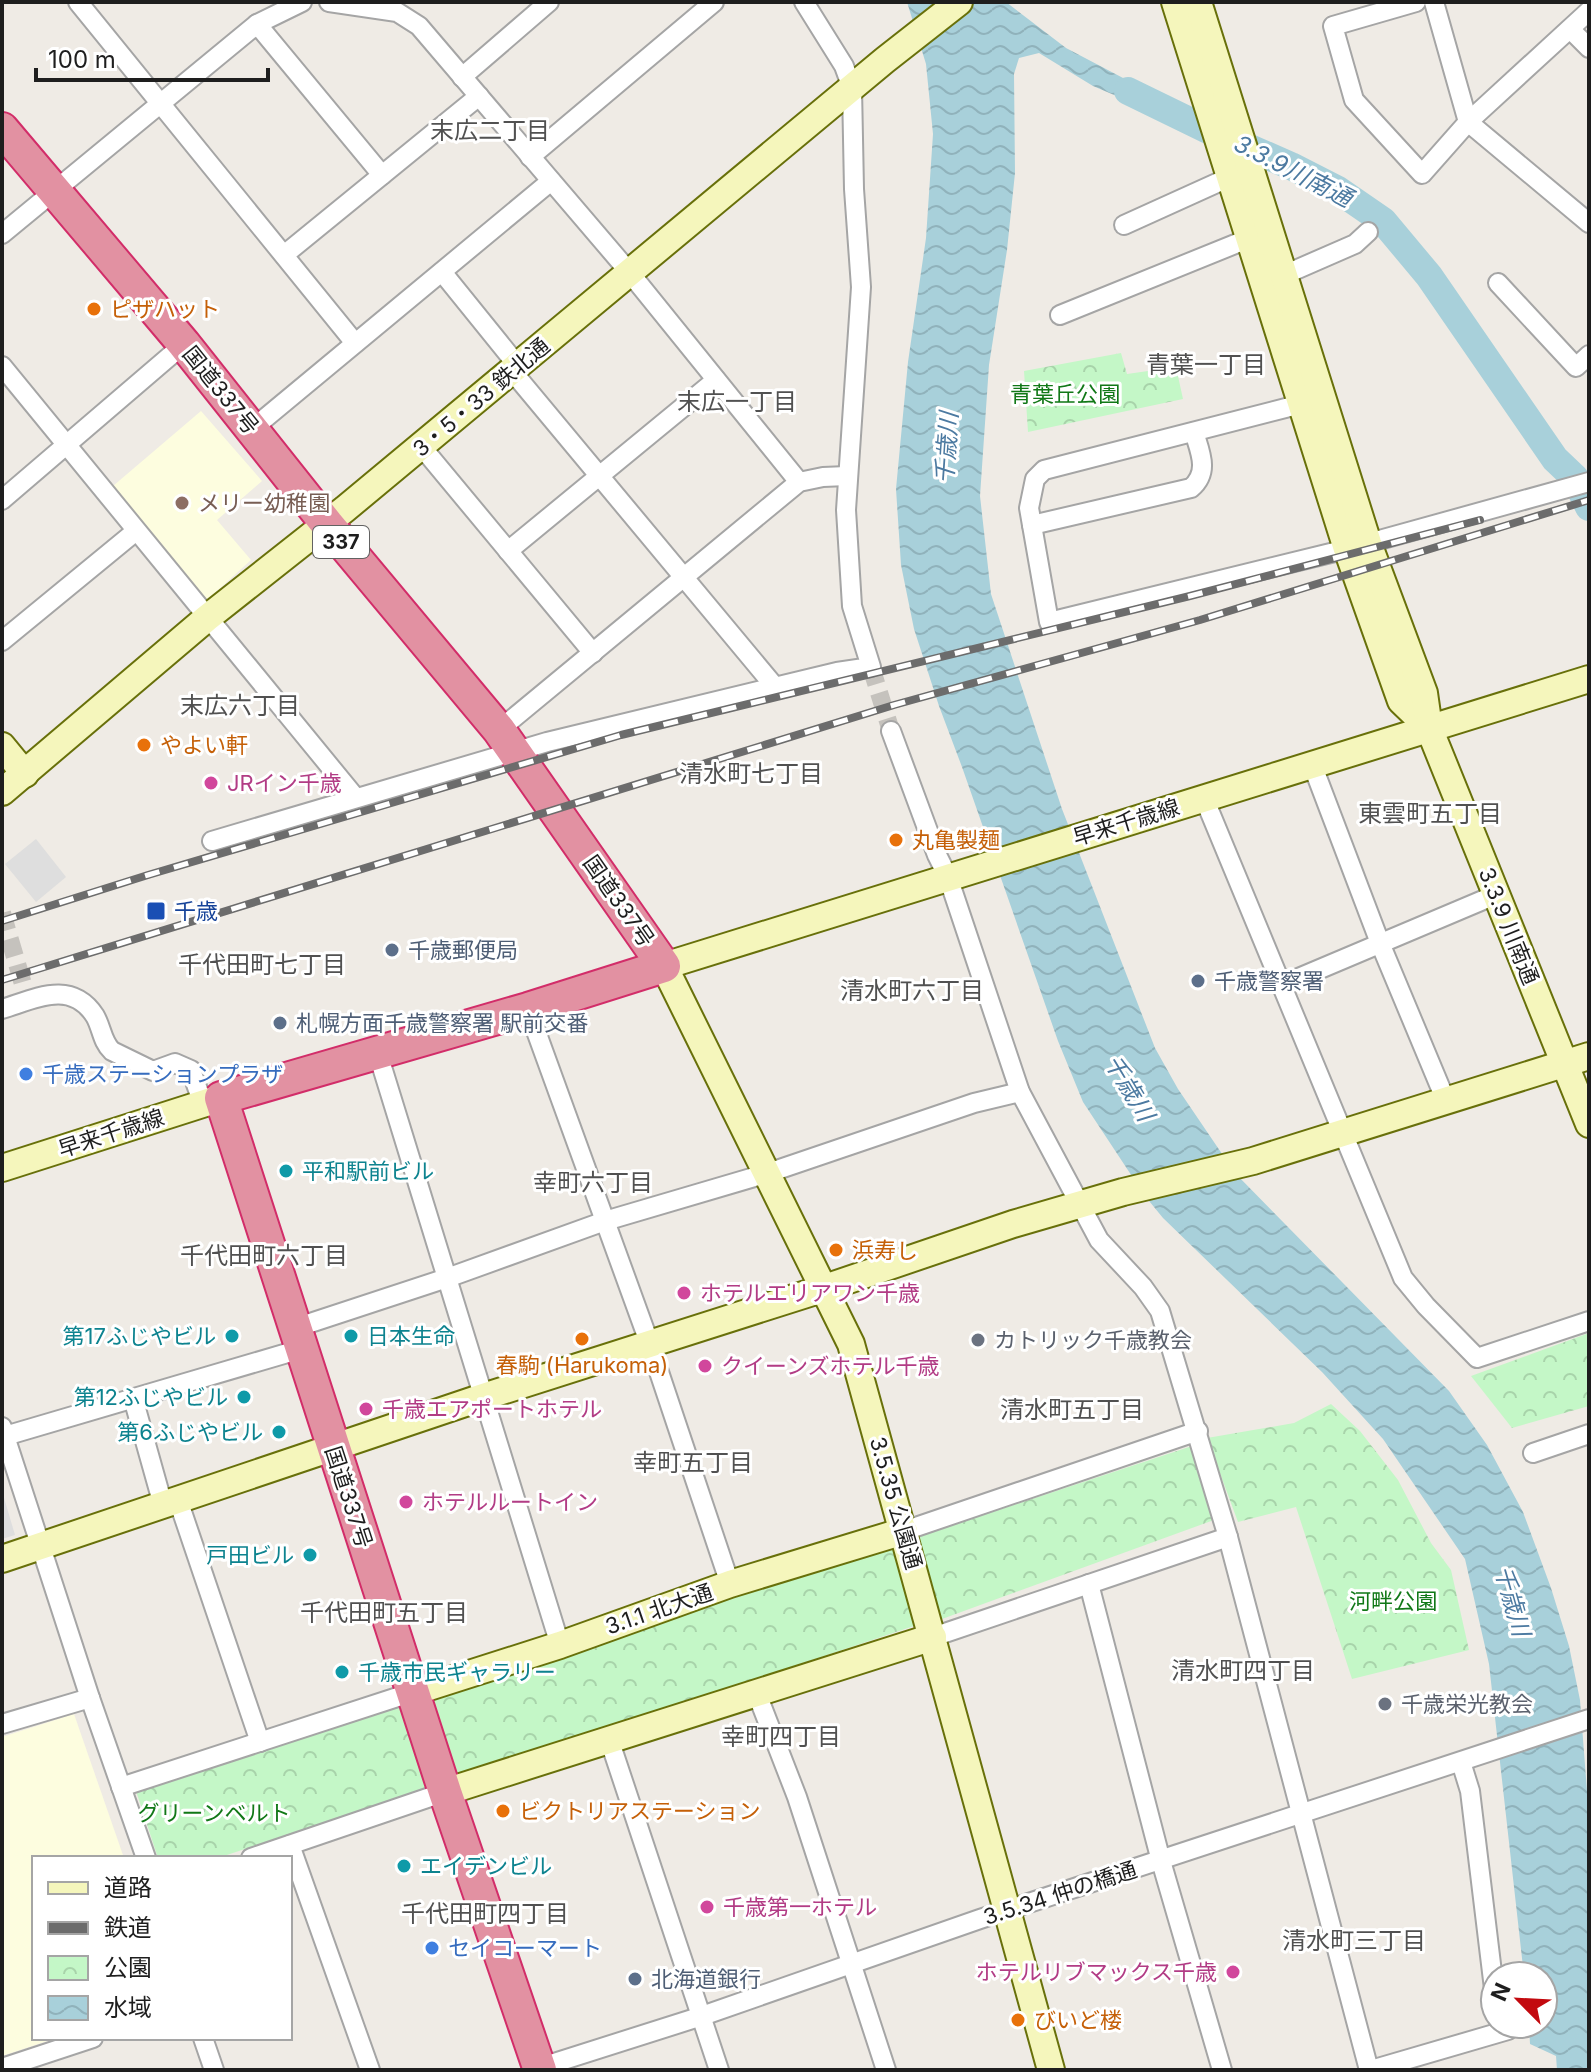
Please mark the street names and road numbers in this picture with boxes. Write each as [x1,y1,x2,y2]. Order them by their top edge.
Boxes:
street label: 3・5・33 鉄北通 [407,332,555,462]
street label: 国道337号 [178,341,264,439]
road number: 337 [313,526,369,558]
street label: 早来千歳線 [1070,793,1182,851]
street label: 国道337号 [578,850,660,952]
street label: 3.3.9 川南通 [1474,864,1544,988]
street label: 早来千歳線 [55,1104,167,1162]
street label: 3.5.35 公園通 [865,1434,927,1572]
street label: 国道337号 [320,1443,378,1551]
street label: 3.1.1 北大通 [602,1578,716,1640]
street label: 3.5.34 仲の橋通 [980,1856,1140,1930]

